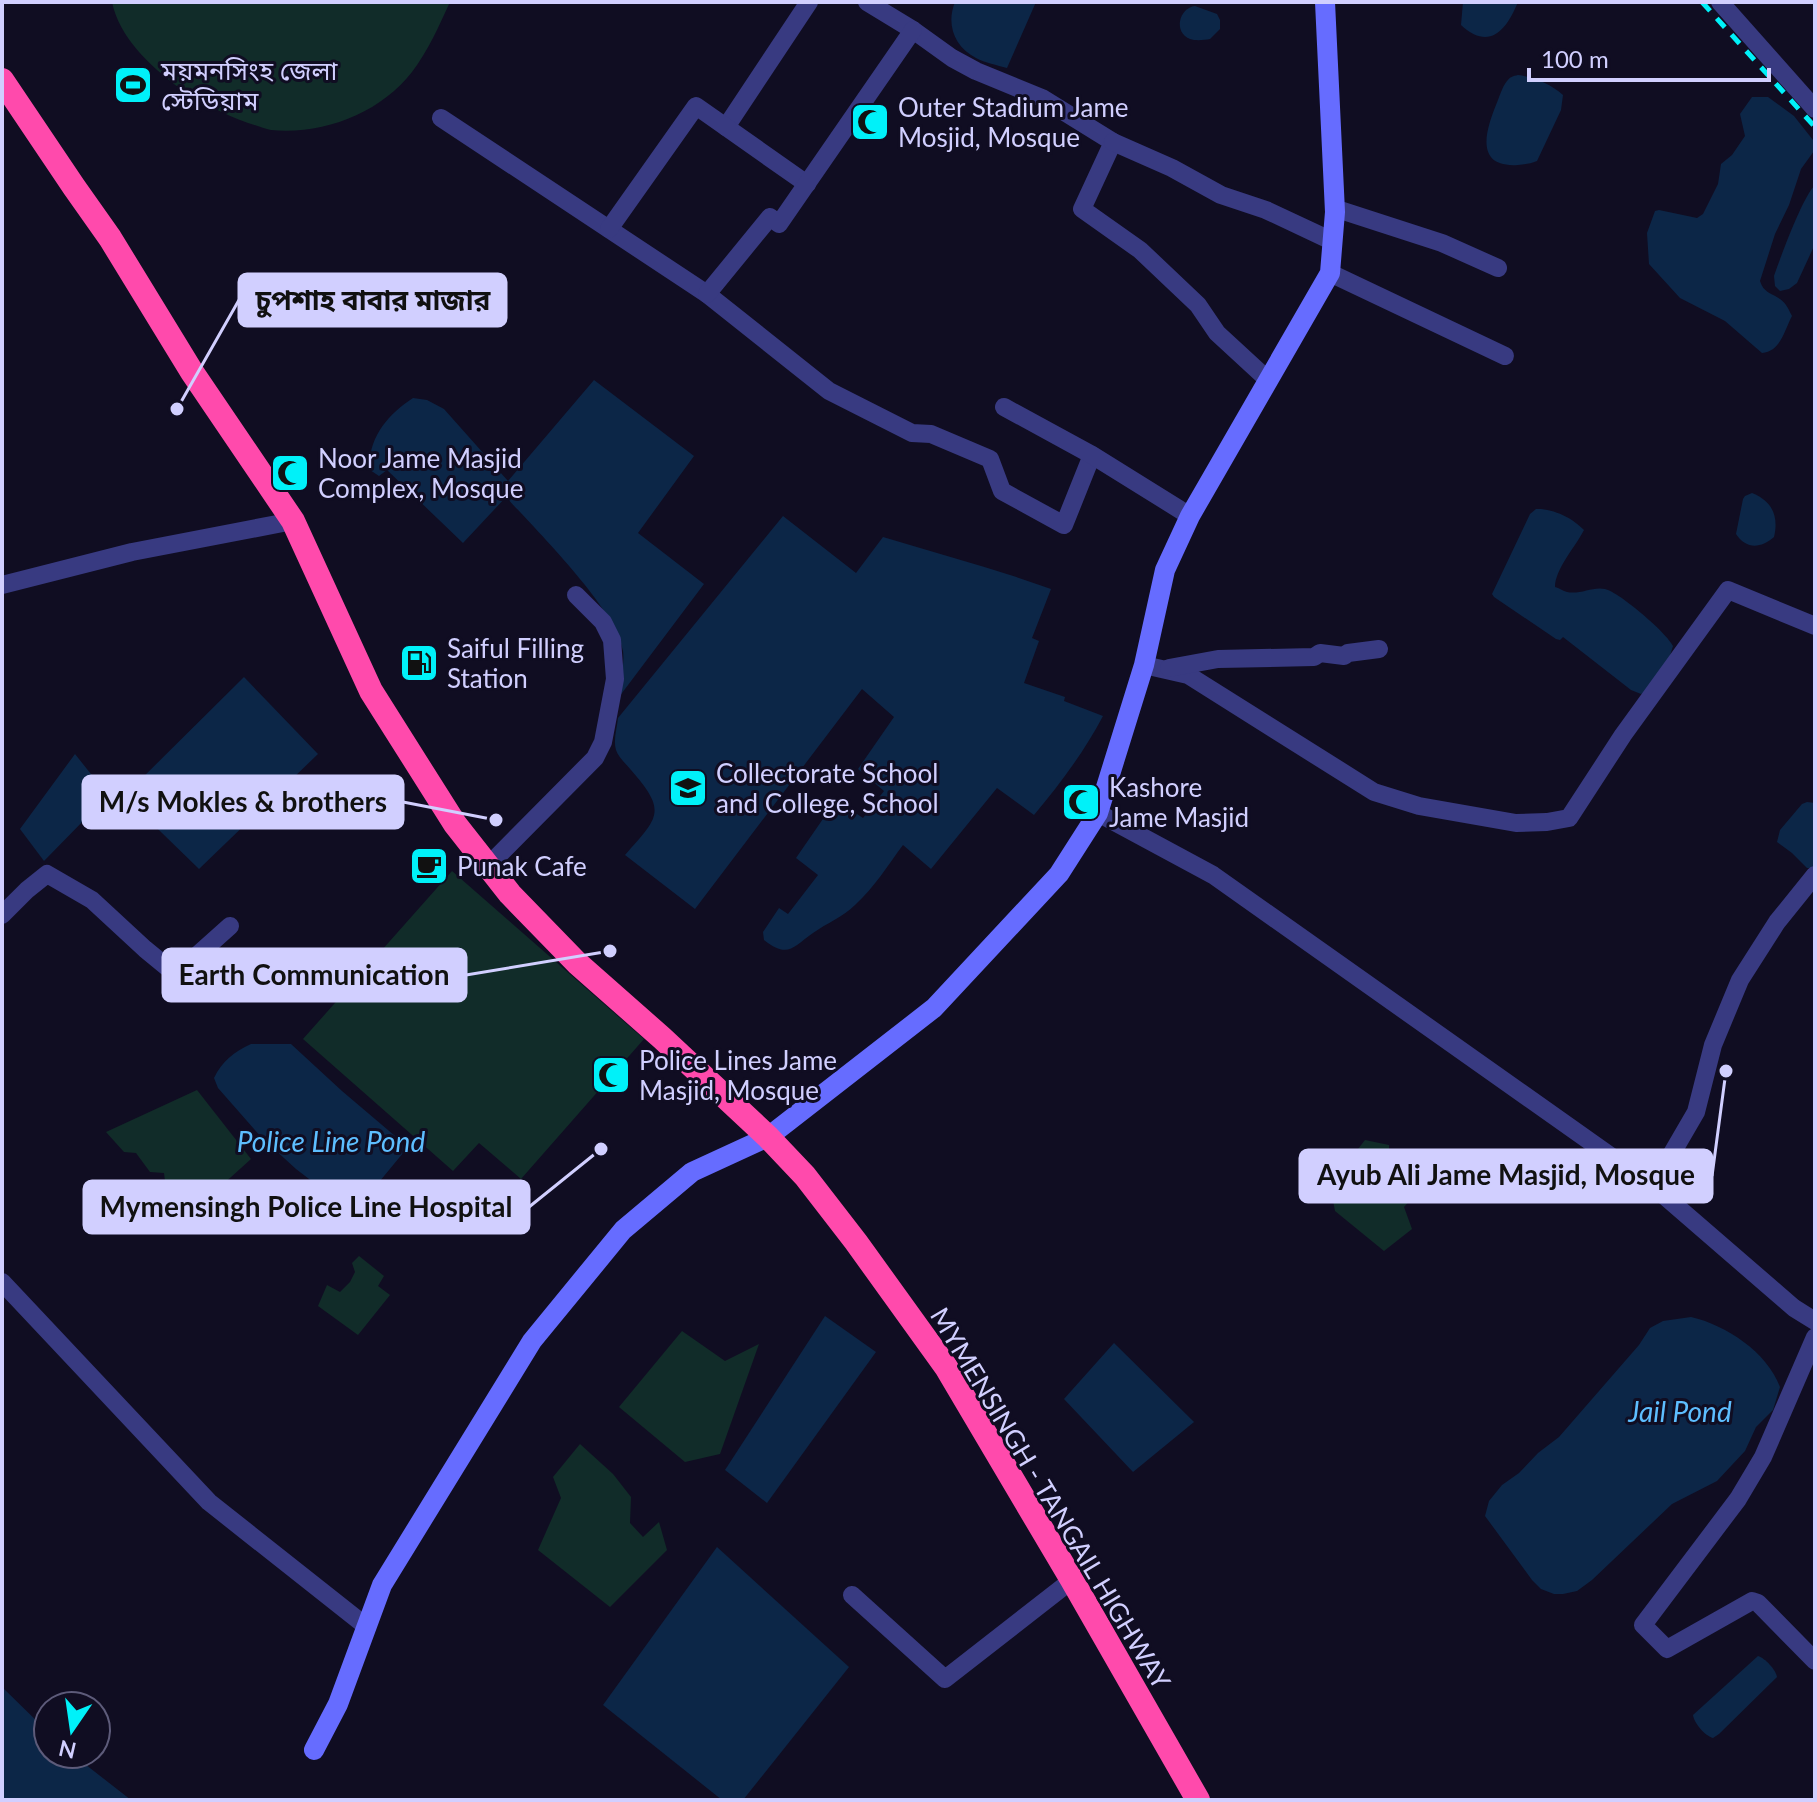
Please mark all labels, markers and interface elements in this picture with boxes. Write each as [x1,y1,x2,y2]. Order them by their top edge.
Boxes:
scale bar [1529,32,1769,82]
text: 100 m [1541,44,1609,73]
place label: ময়মনসিংহ জেলা স্টেডিয়াম [160,54,339,116]
sports icon: ময়মনসিংহ জেলা স্টেডিয়াম [112,64,154,106]
place label: Outer Stadium Jame Mosjid, Mosque [898,91,1129,153]
mosque icon: Outer Stadium Jame Mosjid, Mosque [849,101,891,143]
callout: চুপশাহ বাবার মাজার [239,274,506,326]
text: চুপশাহ বাবার মাজার [255,282,492,318]
place label: Noor Jame Masjid Complex, Mosque [318,442,524,504]
mosque icon: Noor Jame Masjid Complex, Mosque [269,452,311,494]
place label: Saiful Filling Station [447,632,584,694]
fuel station icon: Saiful Filling Station [398,642,440,684]
place label: Collectorate School and College, School [716,757,939,819]
school or university icon: Collectorate School and College, School [667,767,709,809]
place label: Kashore Jame Masjid [1109,771,1249,833]
callout: M/s Mokles & brothers [83,776,403,828]
mosque icon: Kashore Jame Masjid [1060,781,1102,823]
text: M/s Mokles & brothers [99,784,387,818]
cafe icon: Punak Cafe [408,845,450,887]
place label: Punak Cafe [457,850,587,882]
callout: Earth Communication [163,949,466,1001]
text: Earth Communication [178,957,450,991]
place label: Police Lines Jame Masjid, Mosque [639,1044,837,1106]
mosque icon: Police Lines Jame Masjid, Mosque [590,1054,632,1096]
water label: Police Line Pond [237,1124,425,1158]
callout: Ayub Ali Jame Masjid, Mosque [1300,1150,1712,1202]
text: Ayub Ali Jame Masjid, Mosque [1316,1157,1695,1191]
callout: Mymensingh Police Line Hospital [84,1181,529,1233]
text: Mymensingh Police Line Hospital [100,1189,512,1223]
street label: MYMENSINGH - TANGAIL HIGHWAY [924,1301,1178,1695]
water label: Jail Pond [1627,1394,1732,1428]
north arrow [32,1690,112,1770]
text: N [56,1735,79,1765]

